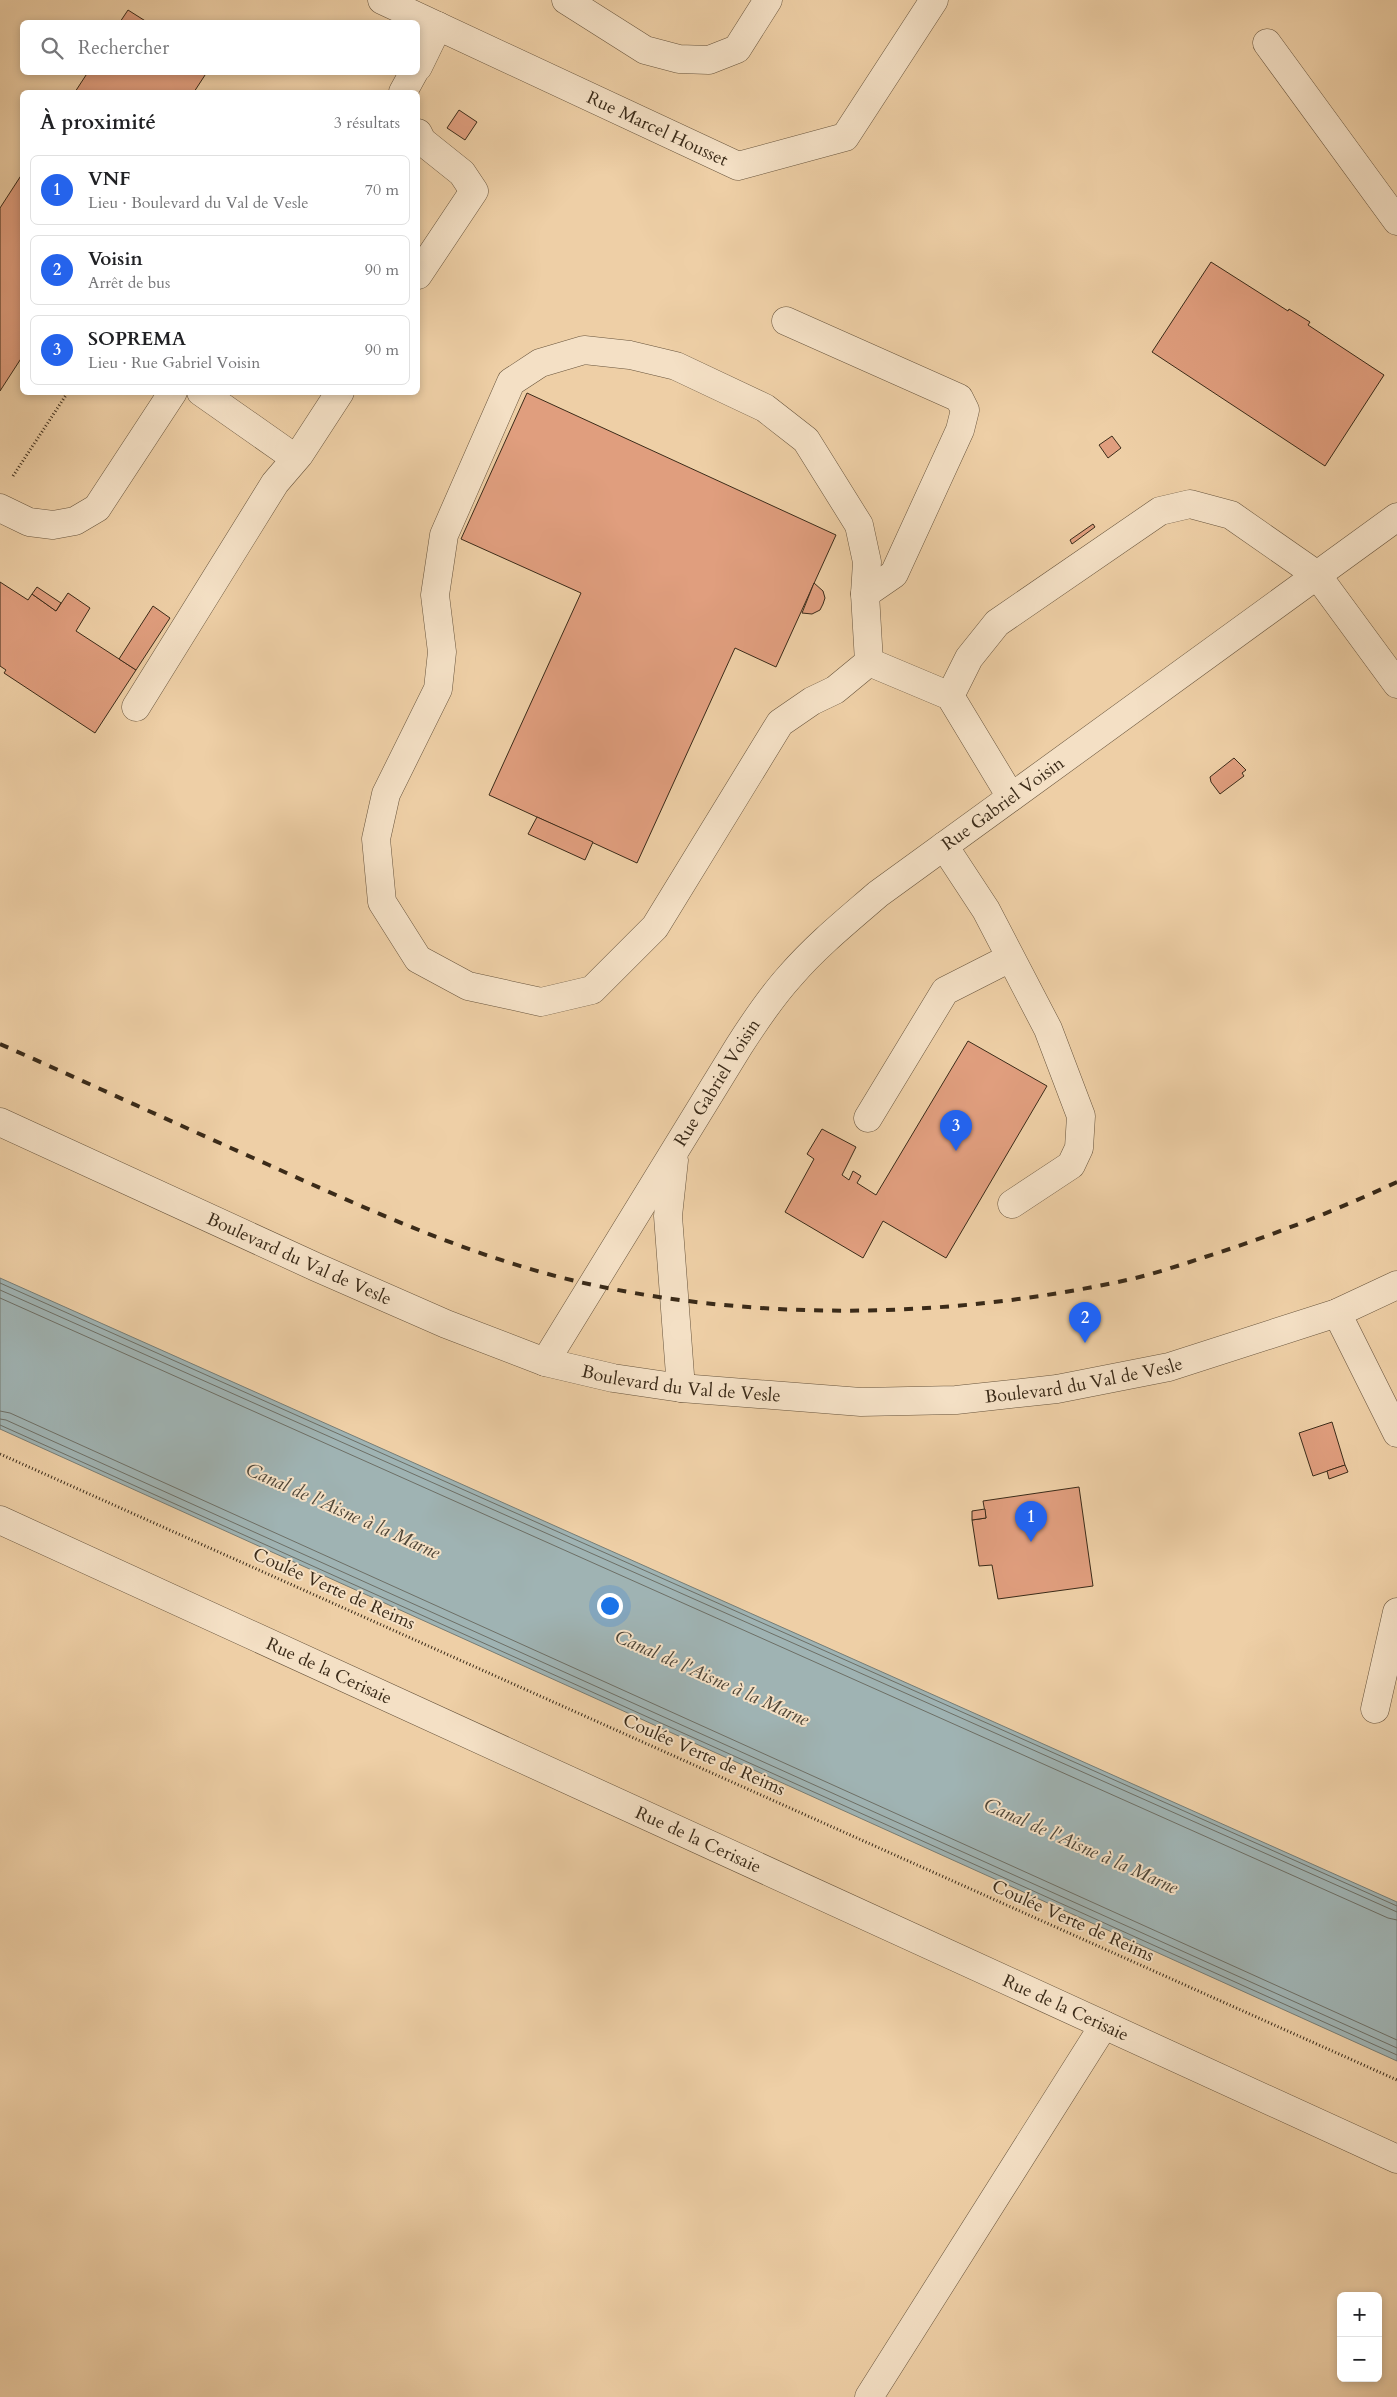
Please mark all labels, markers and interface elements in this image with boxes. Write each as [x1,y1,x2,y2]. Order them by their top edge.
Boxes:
search box [20,20,420,75]
icon: search [38,34,66,62]
text: Rechercher [78,35,169,61]
street label: Rue Marcel Housset [583,85,733,172]
text: À proximité [40,108,156,137]
text: 3 résultats [334,112,400,134]
text: VNF [88,166,131,192]
text: 1 [53,179,61,201]
text: 70 m [365,179,399,201]
text: Lieu · Boulevard du Val de Vesle [88,192,309,214]
text: Voisin [88,246,143,272]
text: 2 [53,259,61,281]
text: 90 m [365,259,399,281]
text: Arrêt de bus [88,272,170,294]
text: SOPREMA [88,326,186,352]
text: 3 [53,339,61,361]
text: 90 m [365,339,399,361]
text: Lieu · Rue Gabriel Voisin [88,352,260,374]
street label: Rue Gabriel Voisin [936,750,1070,856]
street label: Rue Gabriel Voisin [668,1013,766,1151]
pin: 3 [940,1110,972,1151]
street label: Boulevard du Val de Vesle [203,1206,396,1311]
pin: 2 [1069,1302,1101,1343]
street label: Boulevard du Val de Vesle [984,1351,1186,1409]
street label: Boulevard du Val de Vesle [579,1359,782,1408]
water label: Canal de l'Aisne à la Marne [242,1456,445,1566]
pin: 1 [1015,1501,1047,1542]
street label: Coulée Verte de Reims [249,1542,419,1636]
your location [597,1593,623,1619]
water label: Canal de l'Aisne à la Marne [611,1623,814,1733]
street label: Rue de la Cerisaie [262,1631,396,1710]
street label: Coulée Verte de Reims [619,1708,789,1802]
water label: Canal de l'Aisne à la Marne [980,1791,1183,1901]
street label: Rue de la Cerisaie [631,1800,765,1879]
street label: Coulée Verte de Reims [988,1874,1158,1968]
street label: Rue de la Cerisaie [999,1968,1133,2047]
map controls [1337,2292,1382,2382]
button: + [1337,2292,1382,2337]
button: − [1337,2337,1382,2382]

